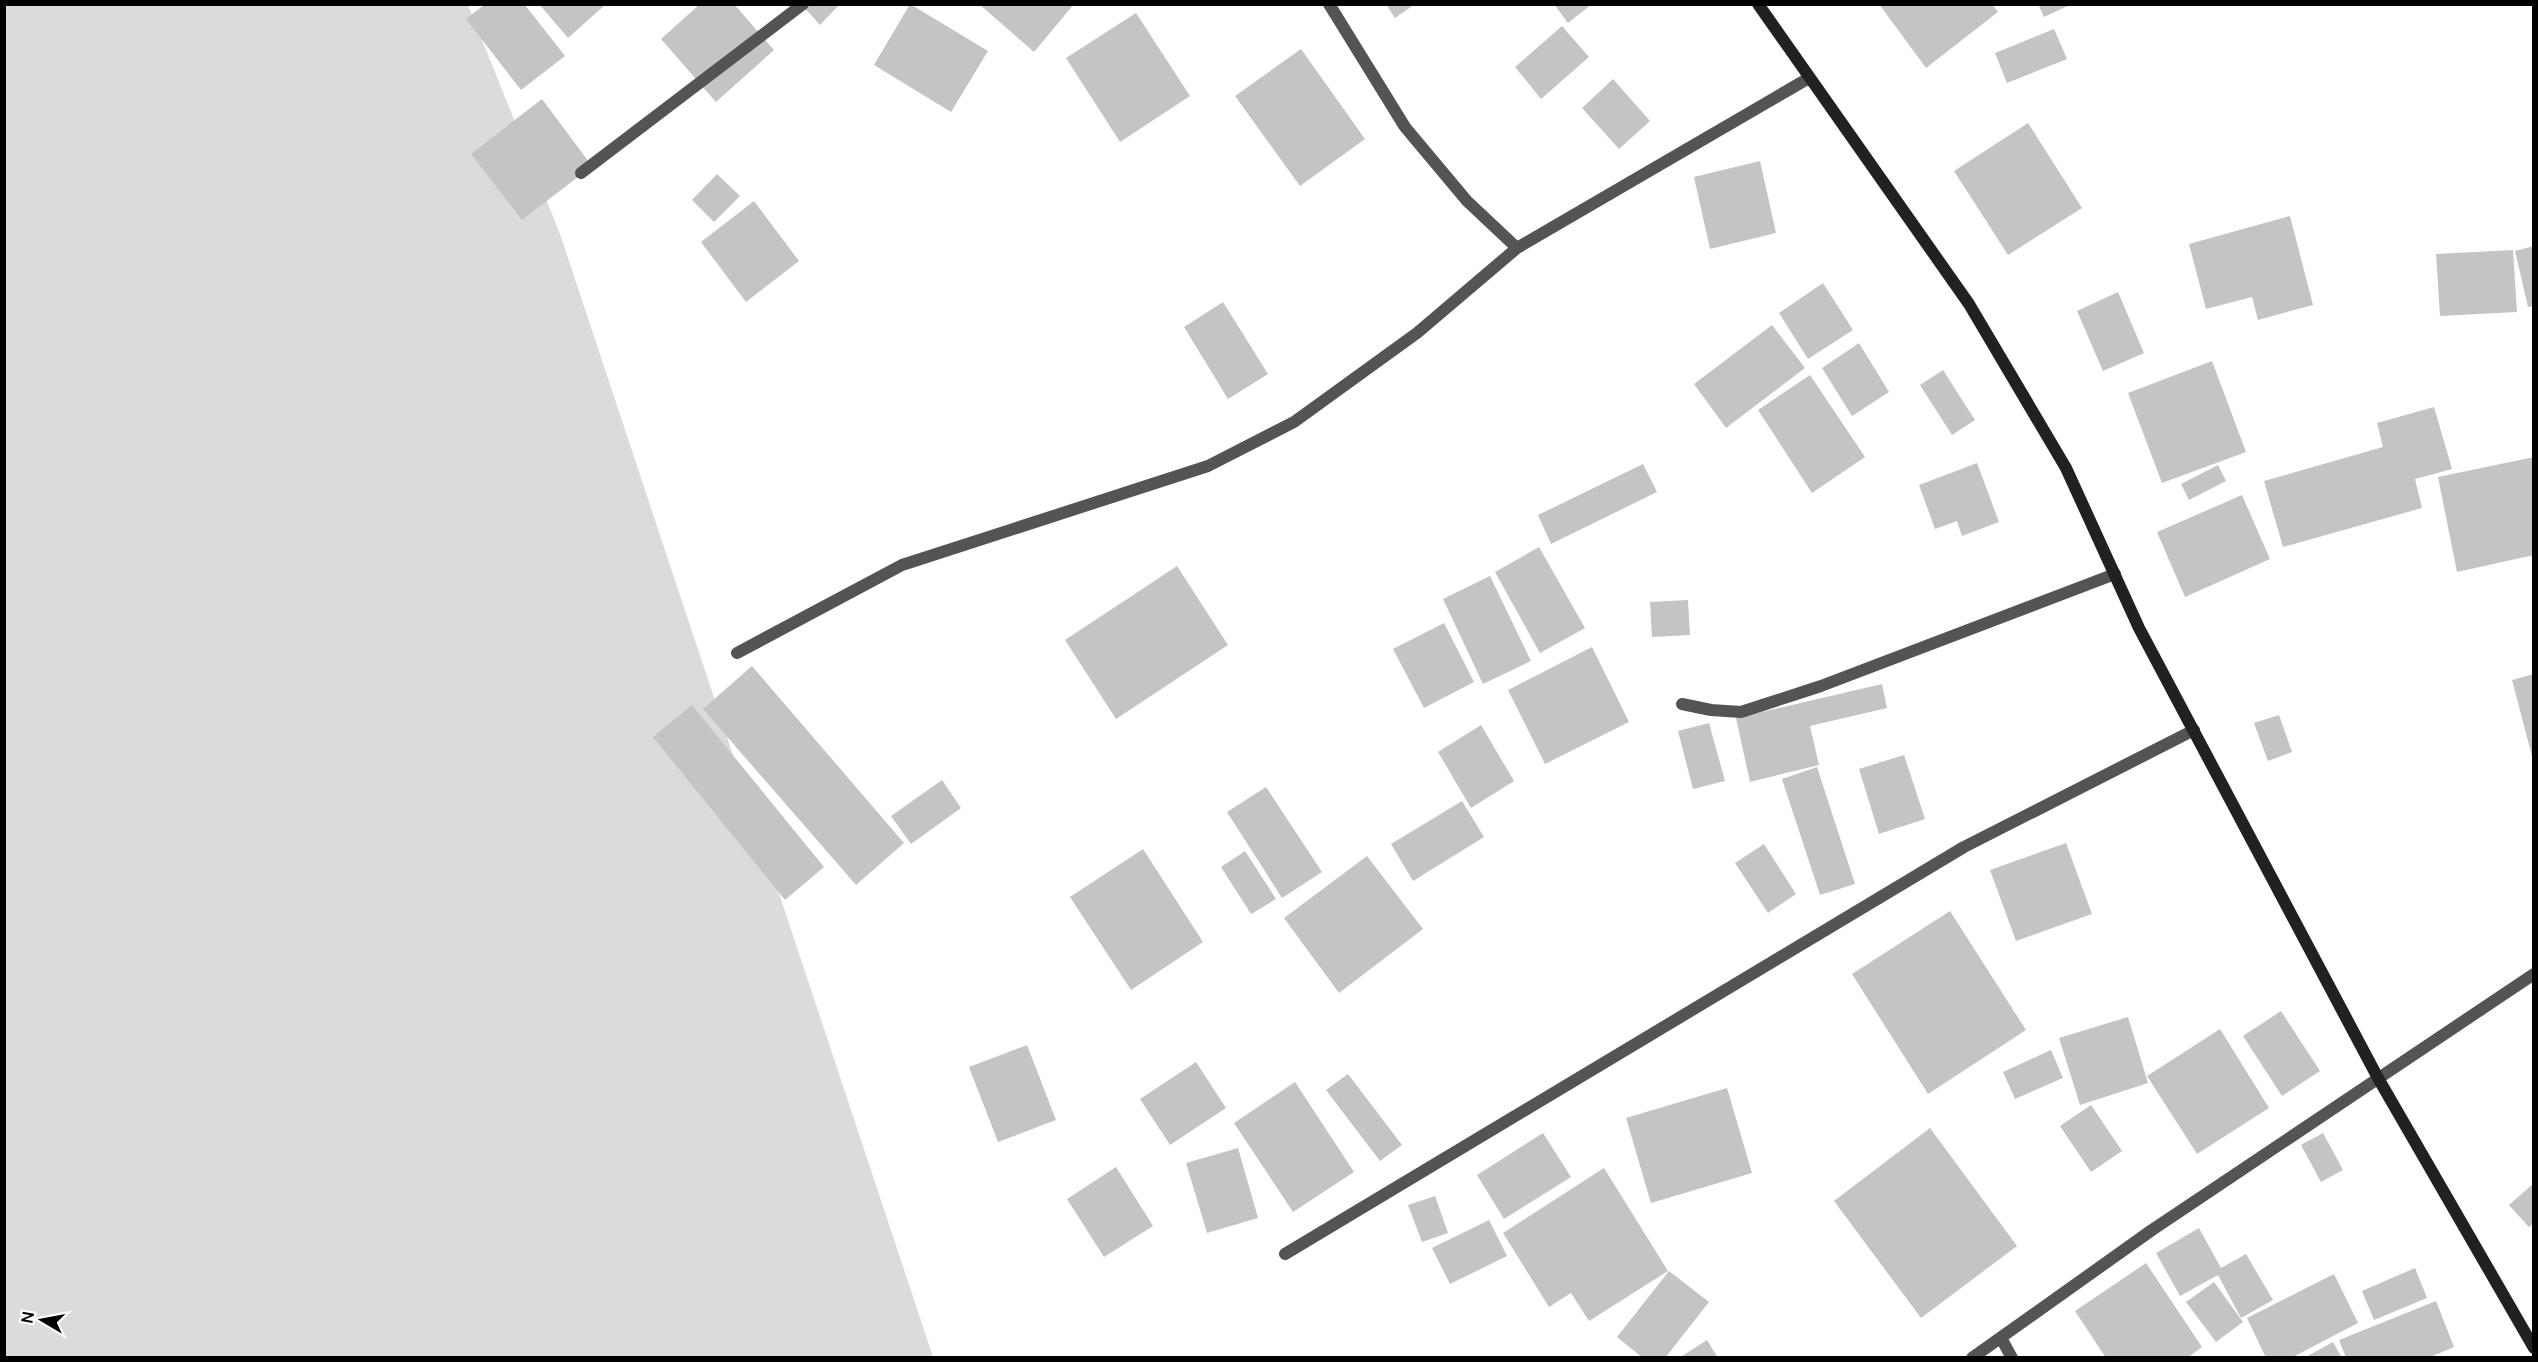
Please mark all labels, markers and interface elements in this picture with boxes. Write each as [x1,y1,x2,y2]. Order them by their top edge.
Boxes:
north arrow [12,1290,72,1350]
text: N [15,1310,39,1325]

